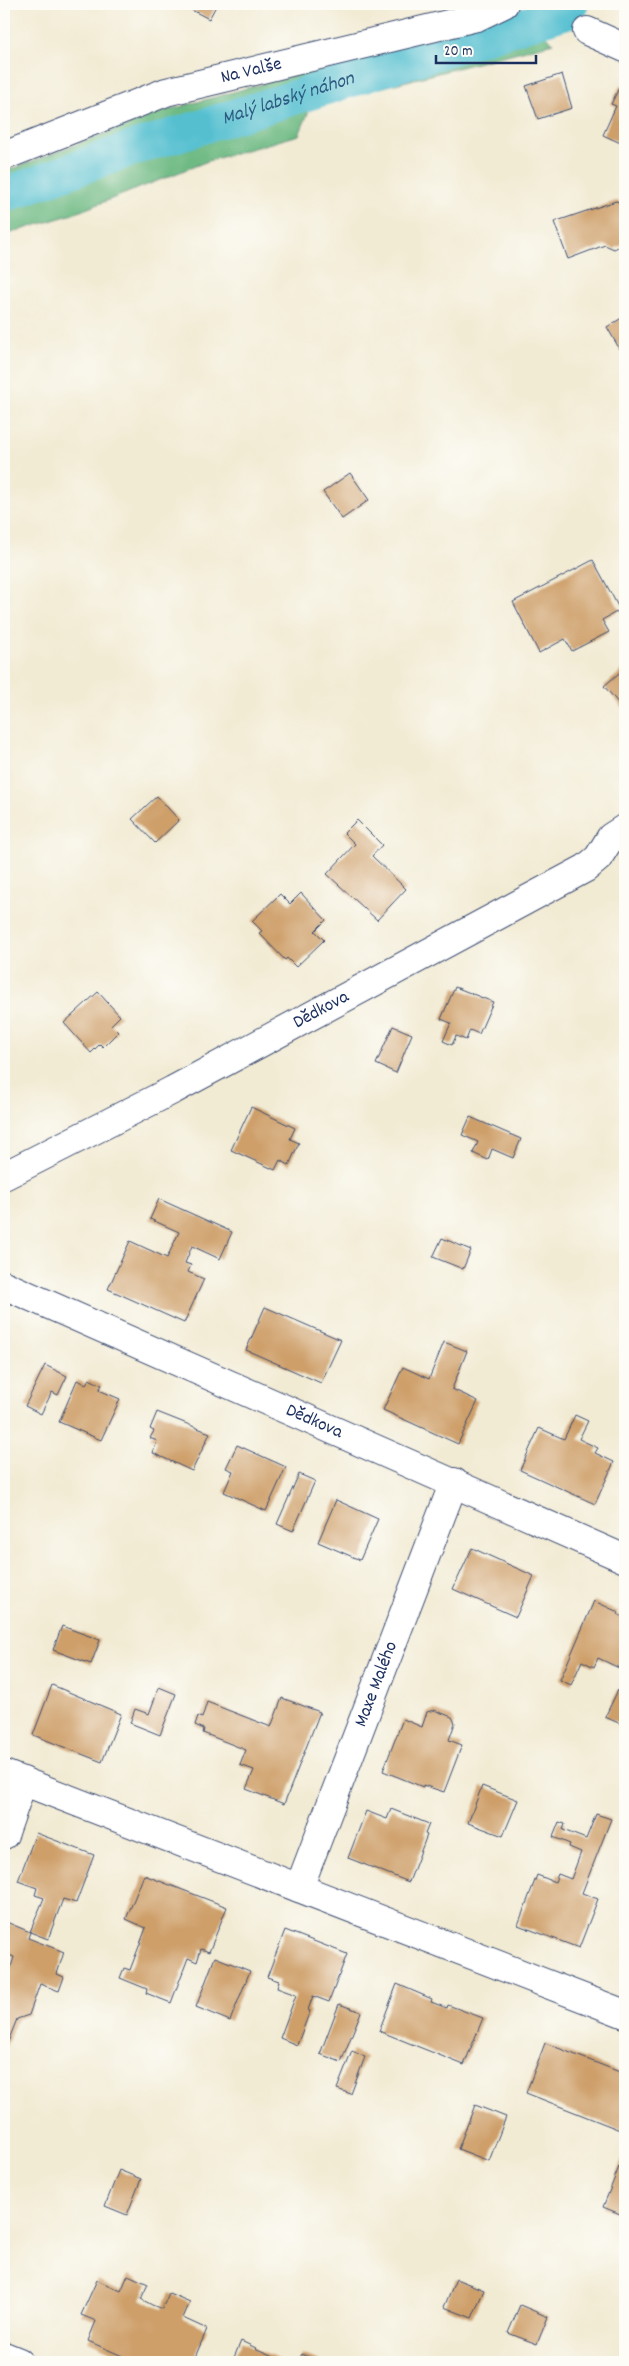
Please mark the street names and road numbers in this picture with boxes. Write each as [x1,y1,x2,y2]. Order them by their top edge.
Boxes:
street label: Na Valše [218,51,285,92]
street label: Dědkova [288,984,355,1036]
street label: Dědkova [281,1397,348,1447]
street label: Maxe Malého [348,1638,405,1731]

